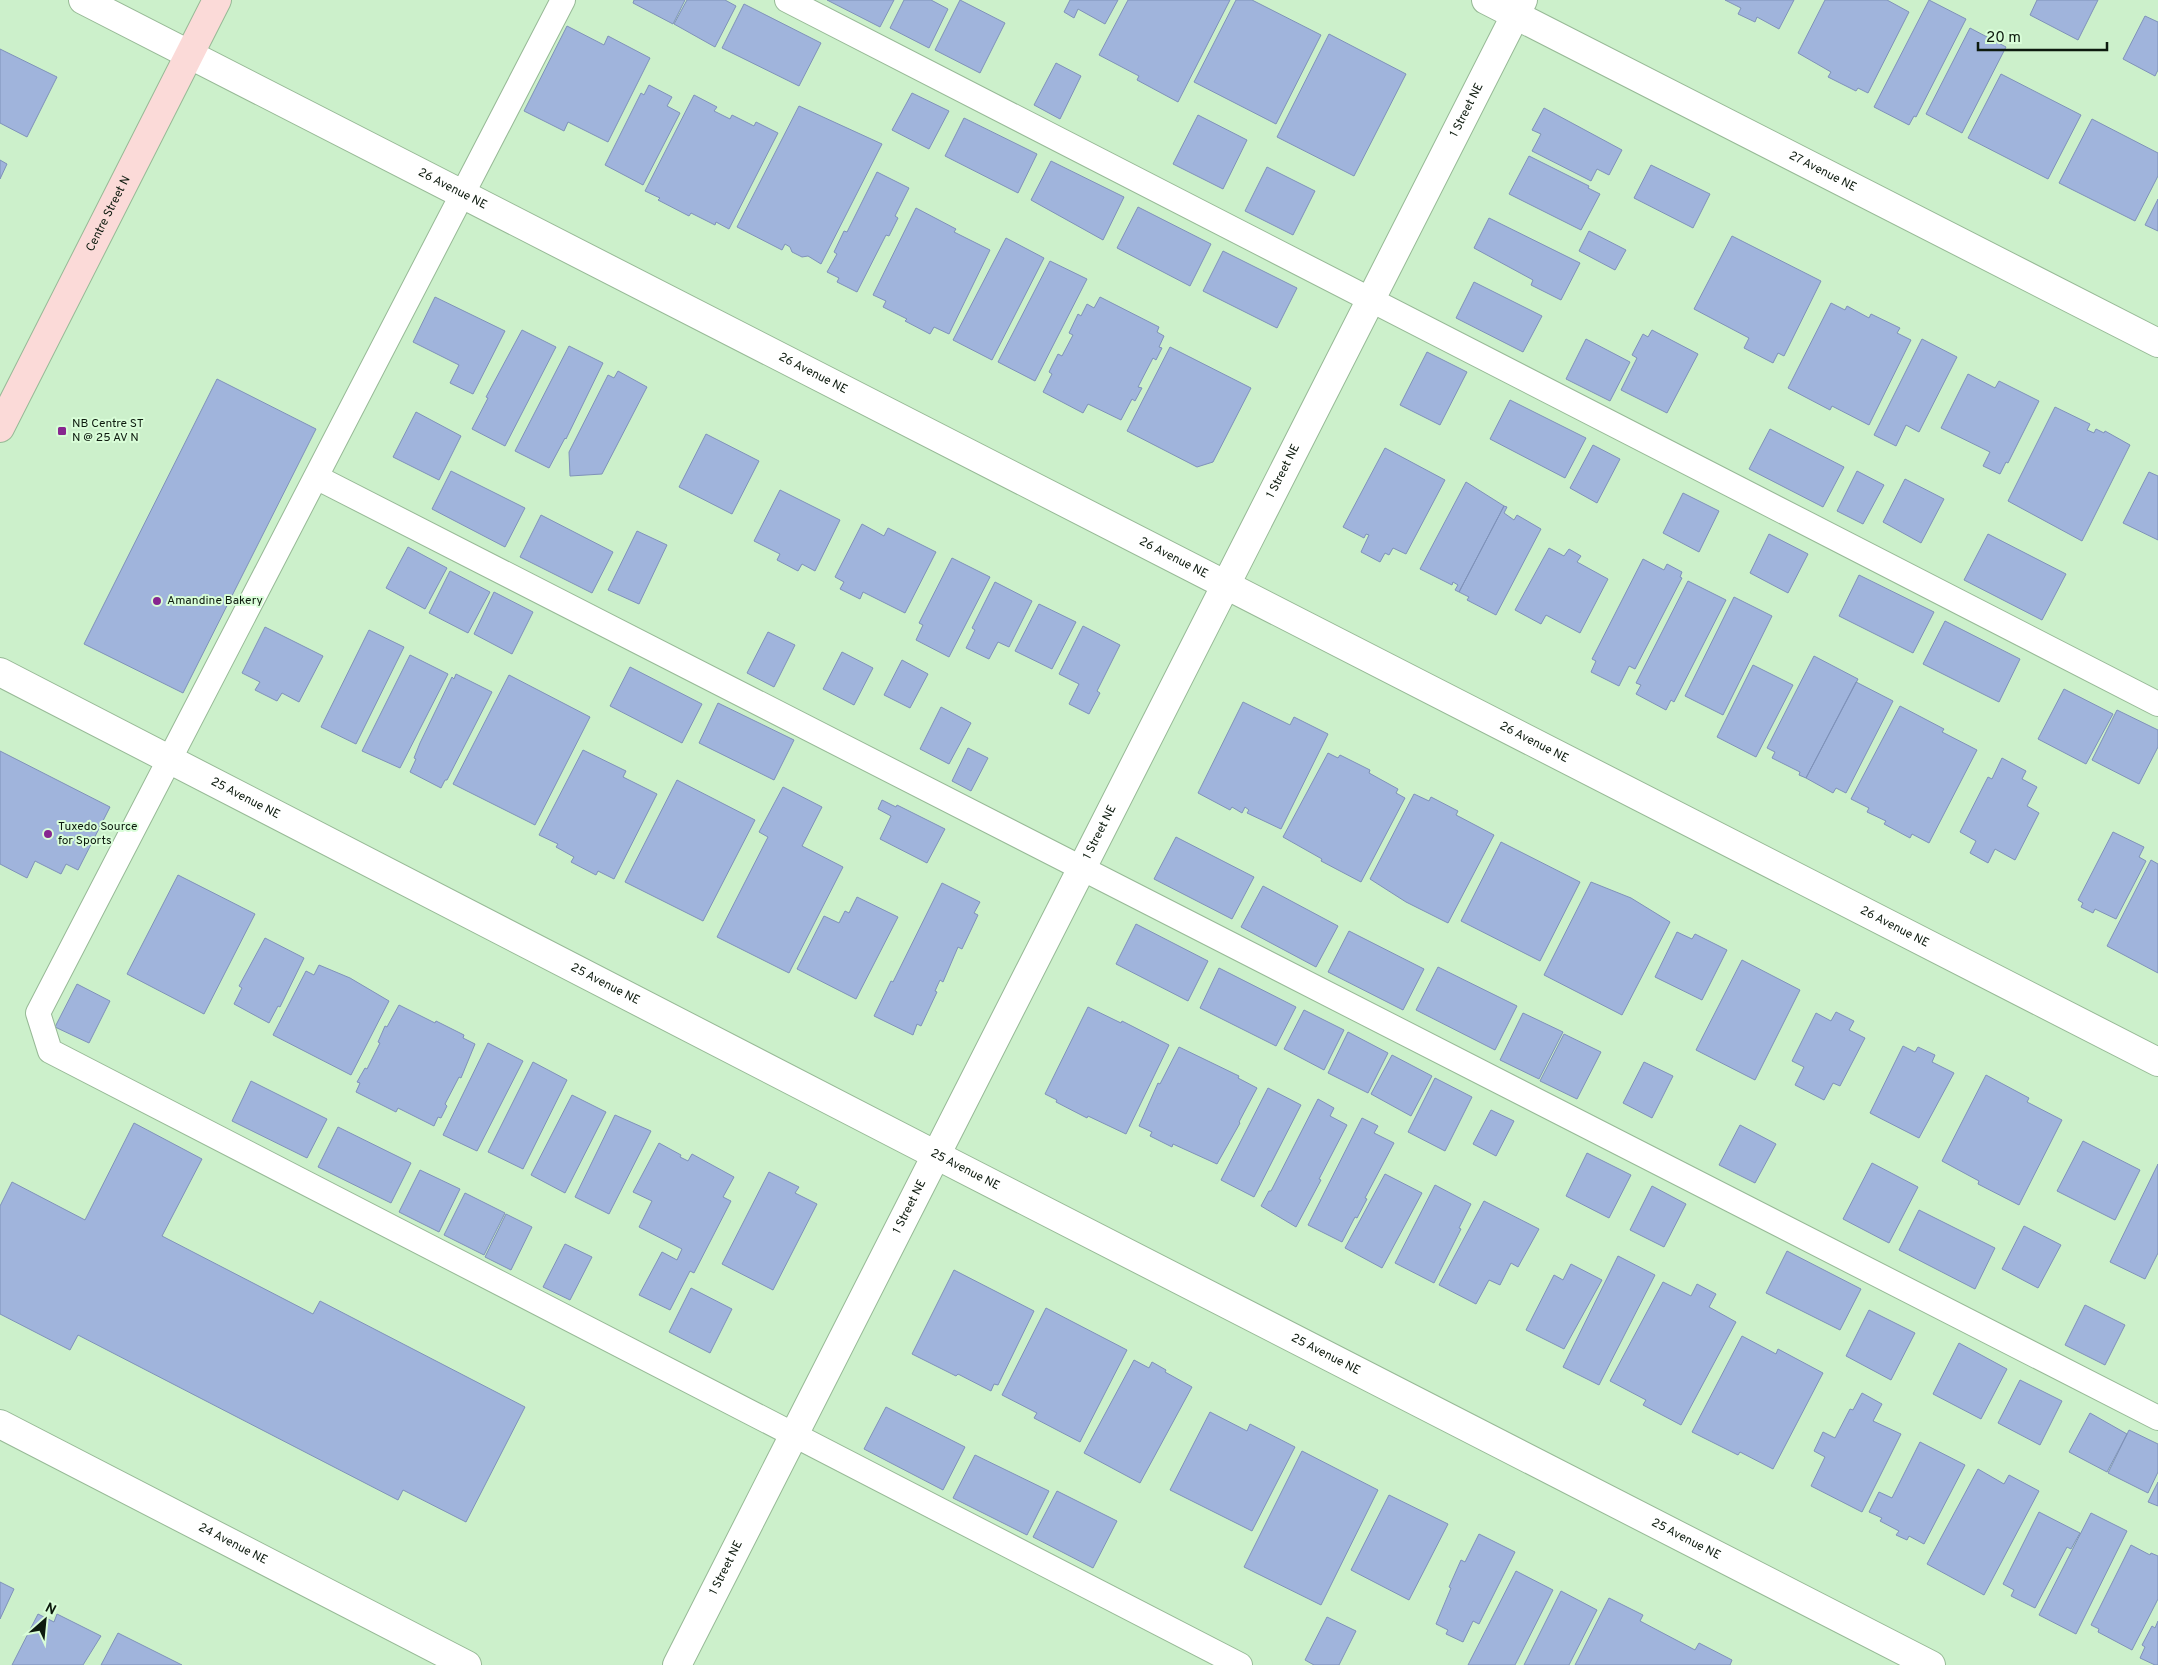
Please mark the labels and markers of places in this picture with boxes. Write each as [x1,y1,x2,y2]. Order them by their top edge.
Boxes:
place label: NB Centre ST N @ 25 AV N [72,416,144,446]
marker: NB Centre ST N @ 25 AV N [56,425,68,437]
place label: Amandine Bakery [167,593,263,609]
marker: Amandine Bakery [151,595,163,607]
place label: Tuxedo Source for Sports [58,819,138,849]
marker: Tuxedo Source for Sports [42,828,54,840]

